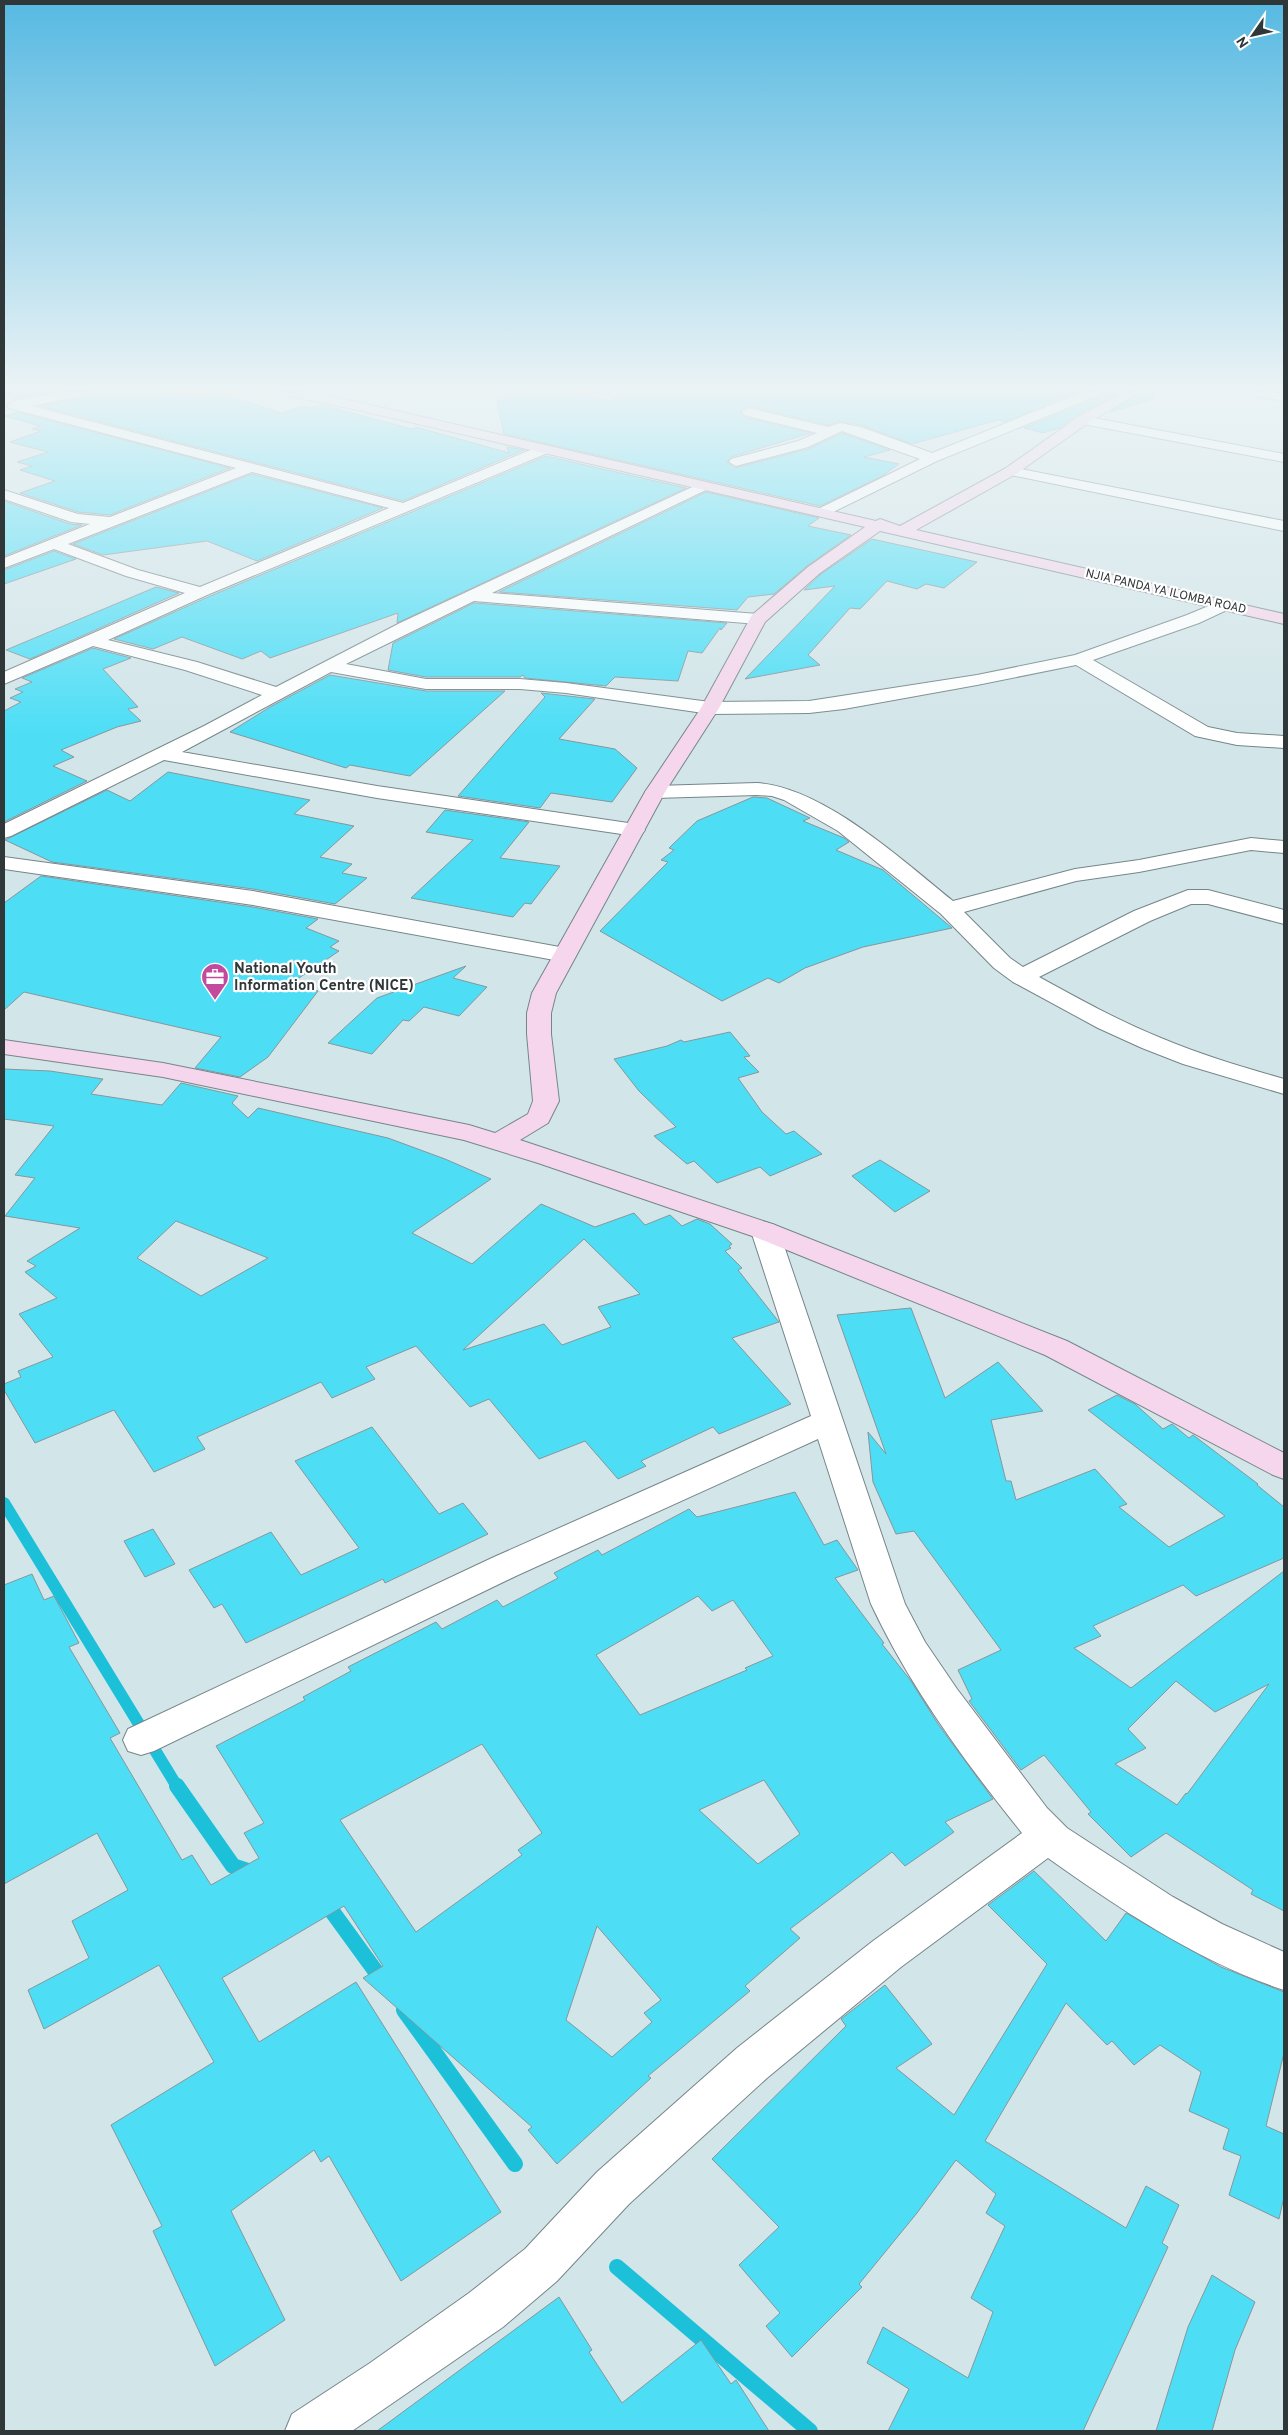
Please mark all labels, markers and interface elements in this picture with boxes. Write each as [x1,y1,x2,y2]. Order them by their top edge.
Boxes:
north arrow [1228,10,1278,60]
text: N [1234,33,1253,50]
street label: NJIA PANDA YA ILOMBA ROAD [1084,566,1248,618]
place label: National Youth Information Centre (NICE) [234,960,414,996]
office icon: National Youth Information Centre (NICE) [200,962,230,1001]

